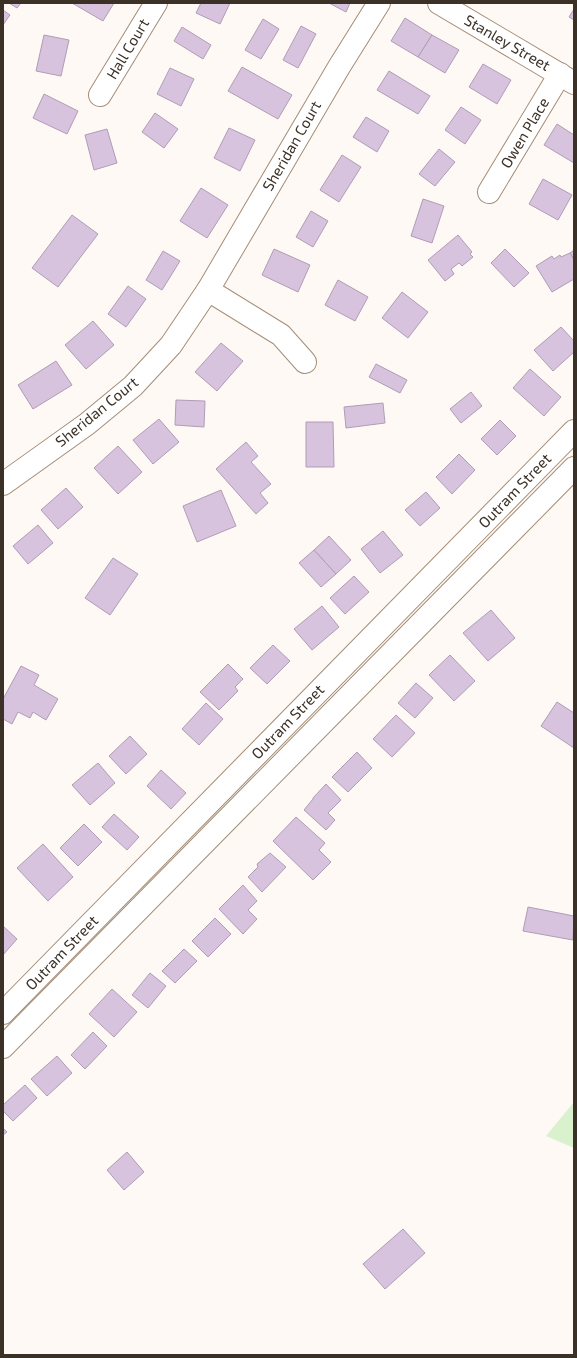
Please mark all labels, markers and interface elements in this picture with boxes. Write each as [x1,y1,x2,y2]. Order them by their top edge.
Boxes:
street label: Stanley Street [461,10,554,74]
street label: Hall Court [102,15,152,82]
street label: Owen Place [496,94,552,171]
street label: Sheridan Court [258,97,324,194]
street label: Sheridan Court [51,372,142,450]
street label: Outram Street [474,449,555,531]
street label: Outram Street [247,680,328,762]
street label: Outram Street [21,911,102,993]

